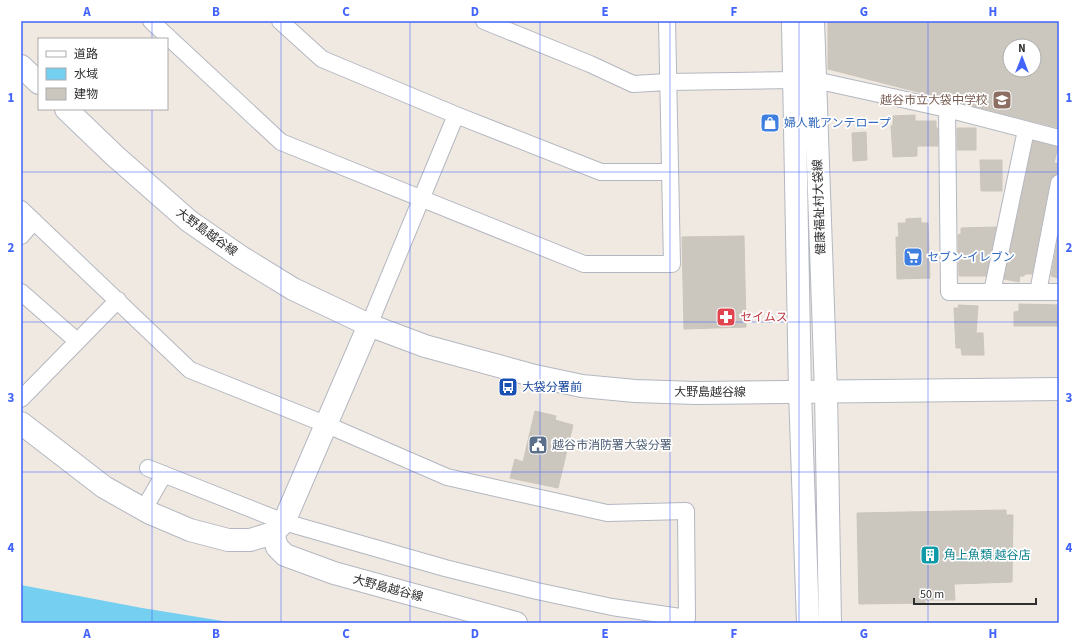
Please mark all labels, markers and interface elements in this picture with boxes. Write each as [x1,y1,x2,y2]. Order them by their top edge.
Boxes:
text: A [82,3,91,21]
text: B [212,3,220,21]
text: C [342,3,350,21]
text: D [471,3,479,21]
text: E [601,3,609,21]
text: F [731,3,738,21]
text: G [860,3,868,21]
text: H [989,3,997,21]
legend [38,38,168,110]
north arrow [1002,38,1042,78]
text: N [1018,41,1026,56]
text: 道路 [74,46,98,63]
text: 水域 [74,66,98,83]
text: 建物 [74,86,98,103]
text: 1 [8,89,15,107]
school or university icon: 越谷市立大袋中学校 [991,89,1013,111]
text: 1 [1066,89,1073,107]
place label: 越谷市立大袋中学校 [880,92,988,109]
shop icon: 婦人靴アンテロープ [759,112,781,134]
place label: 婦人靴アンテロープ [784,115,891,132]
street label: 健康福祉村大袋線 [809,159,830,255]
street label: 大野島越谷線 [173,204,241,260]
text: 2 [8,239,15,257]
text: 2 [1066,239,1073,257]
supermarket icon: セブン-イレブン [902,246,924,268]
place label: セブン-イレブン [927,249,1015,266]
pharmacy icon: セイムス [715,306,737,328]
place label: セイムス [740,309,788,326]
bus stop icon: 大袋分署前 [497,376,519,398]
place label: 大袋分署前 [522,379,582,396]
street label: 大野島越谷線 [674,384,746,401]
text: 3 [8,389,15,407]
text: 3 [1066,389,1073,407]
public building icon: 越谷市消防署大袋分署 [527,434,549,456]
place label: 越谷市消防署大袋分署 [552,437,672,454]
text: 4 [8,539,15,557]
text: 4 [1066,539,1073,557]
building icon: 角上魚類 越谷店 [919,544,941,566]
place label: 角上魚類 越谷店 [944,547,1030,564]
street label: 大野島越谷線 [351,571,425,606]
scale bar [914,580,1036,606]
text: 50 m [920,586,944,603]
text: A [82,625,91,643]
text: B [212,625,220,643]
text: C [342,625,350,643]
text: D [471,625,479,643]
text: E [601,625,609,643]
text: F [731,625,738,643]
text: G [860,625,868,643]
text: H [989,625,997,643]

